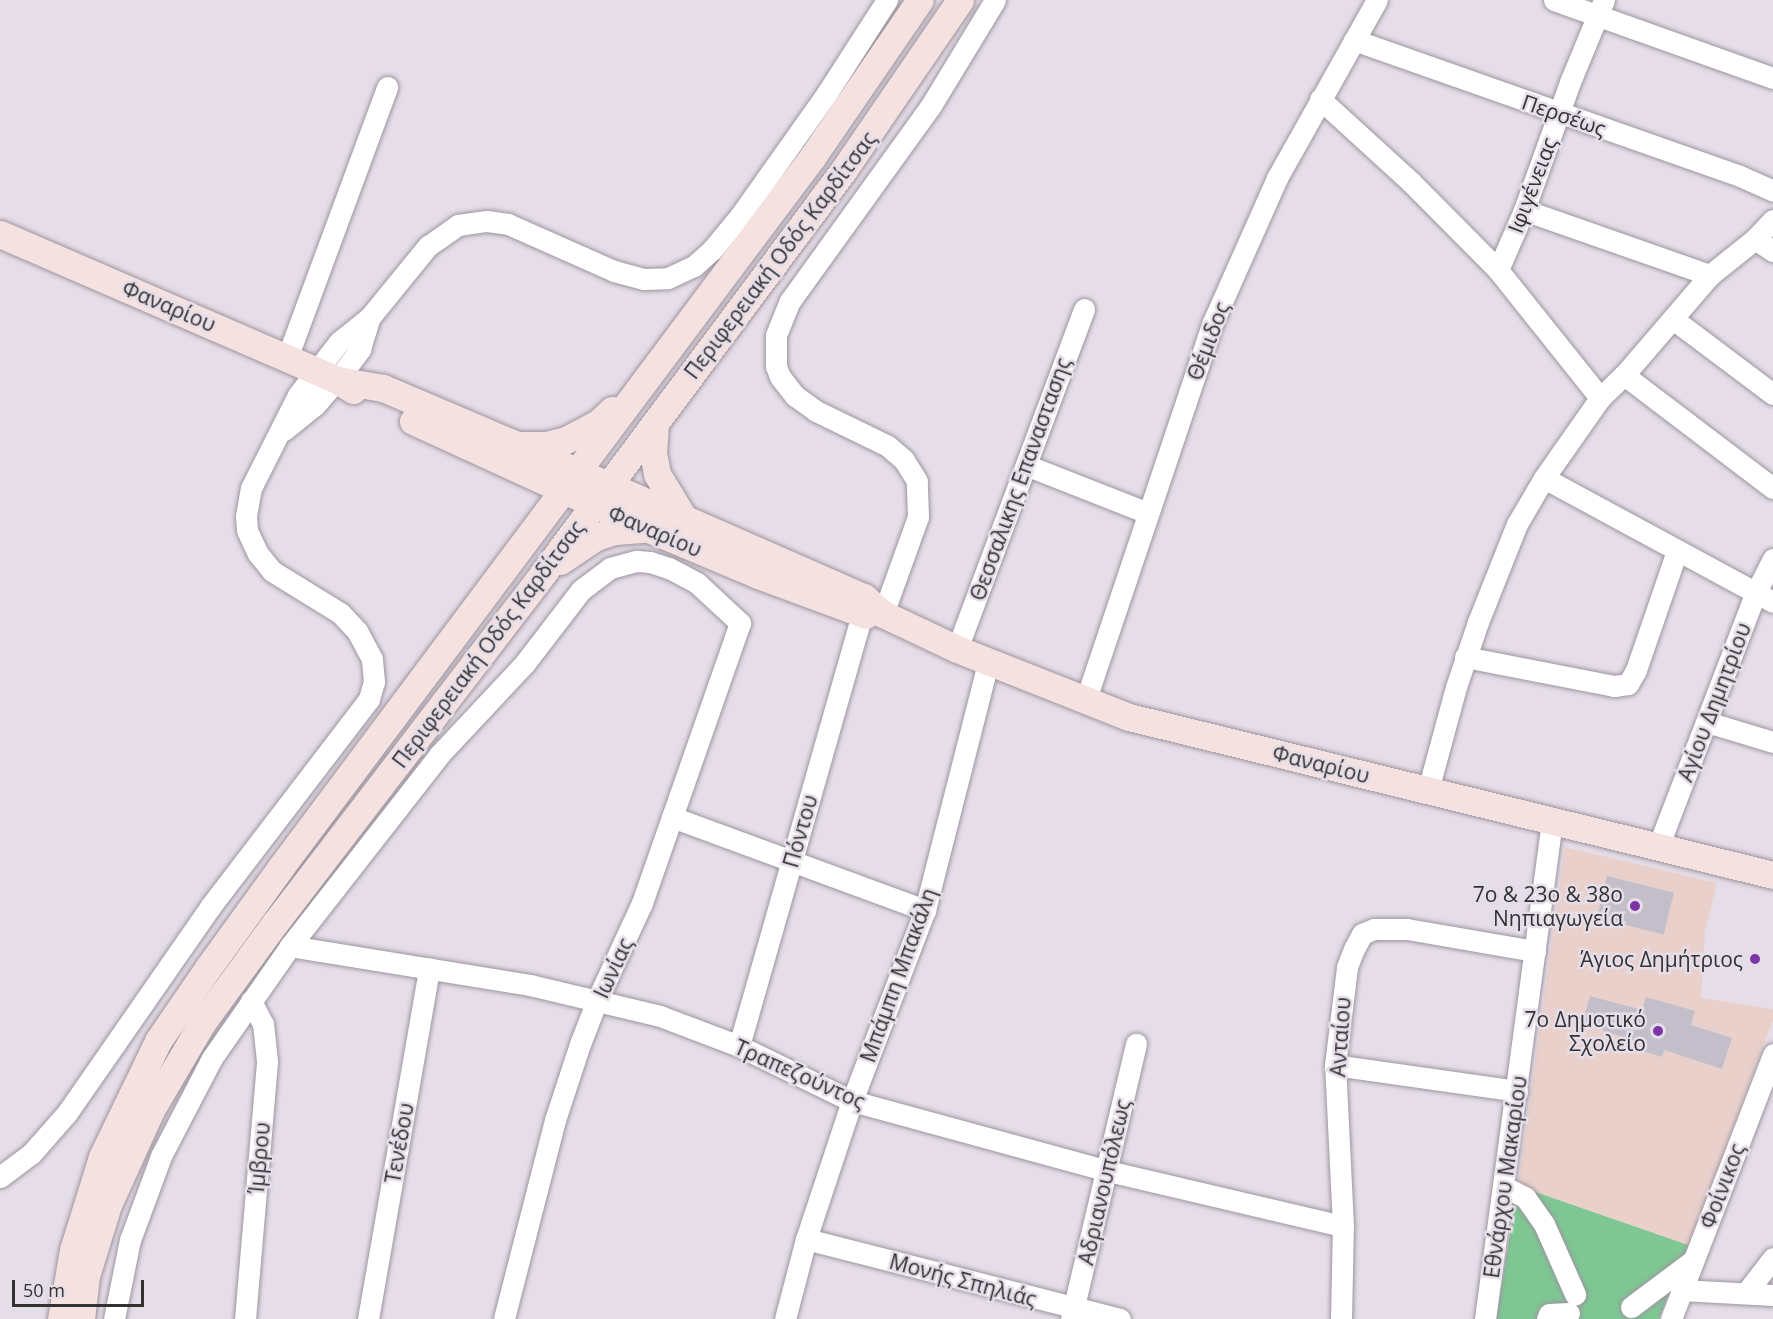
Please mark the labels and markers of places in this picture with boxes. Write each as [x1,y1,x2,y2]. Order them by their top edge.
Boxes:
place label: 7ο & 23ο & 38ο Νηπιαγωγεία [1473,881,1623,931]
marker: 7ο & 23ο & 38ο Νηπιαγωγεία [1628,899,1642,913]
place label: Άγιος Δημήτριος [1580,946,1743,972]
marker: Άγιος Δημήτριος [1748,952,1762,966]
place label: 7ο Δημοτικό Σχολείο [1525,1006,1646,1056]
marker: 7ο Δημοτικό Σχολείο [1651,1024,1665,1038]

